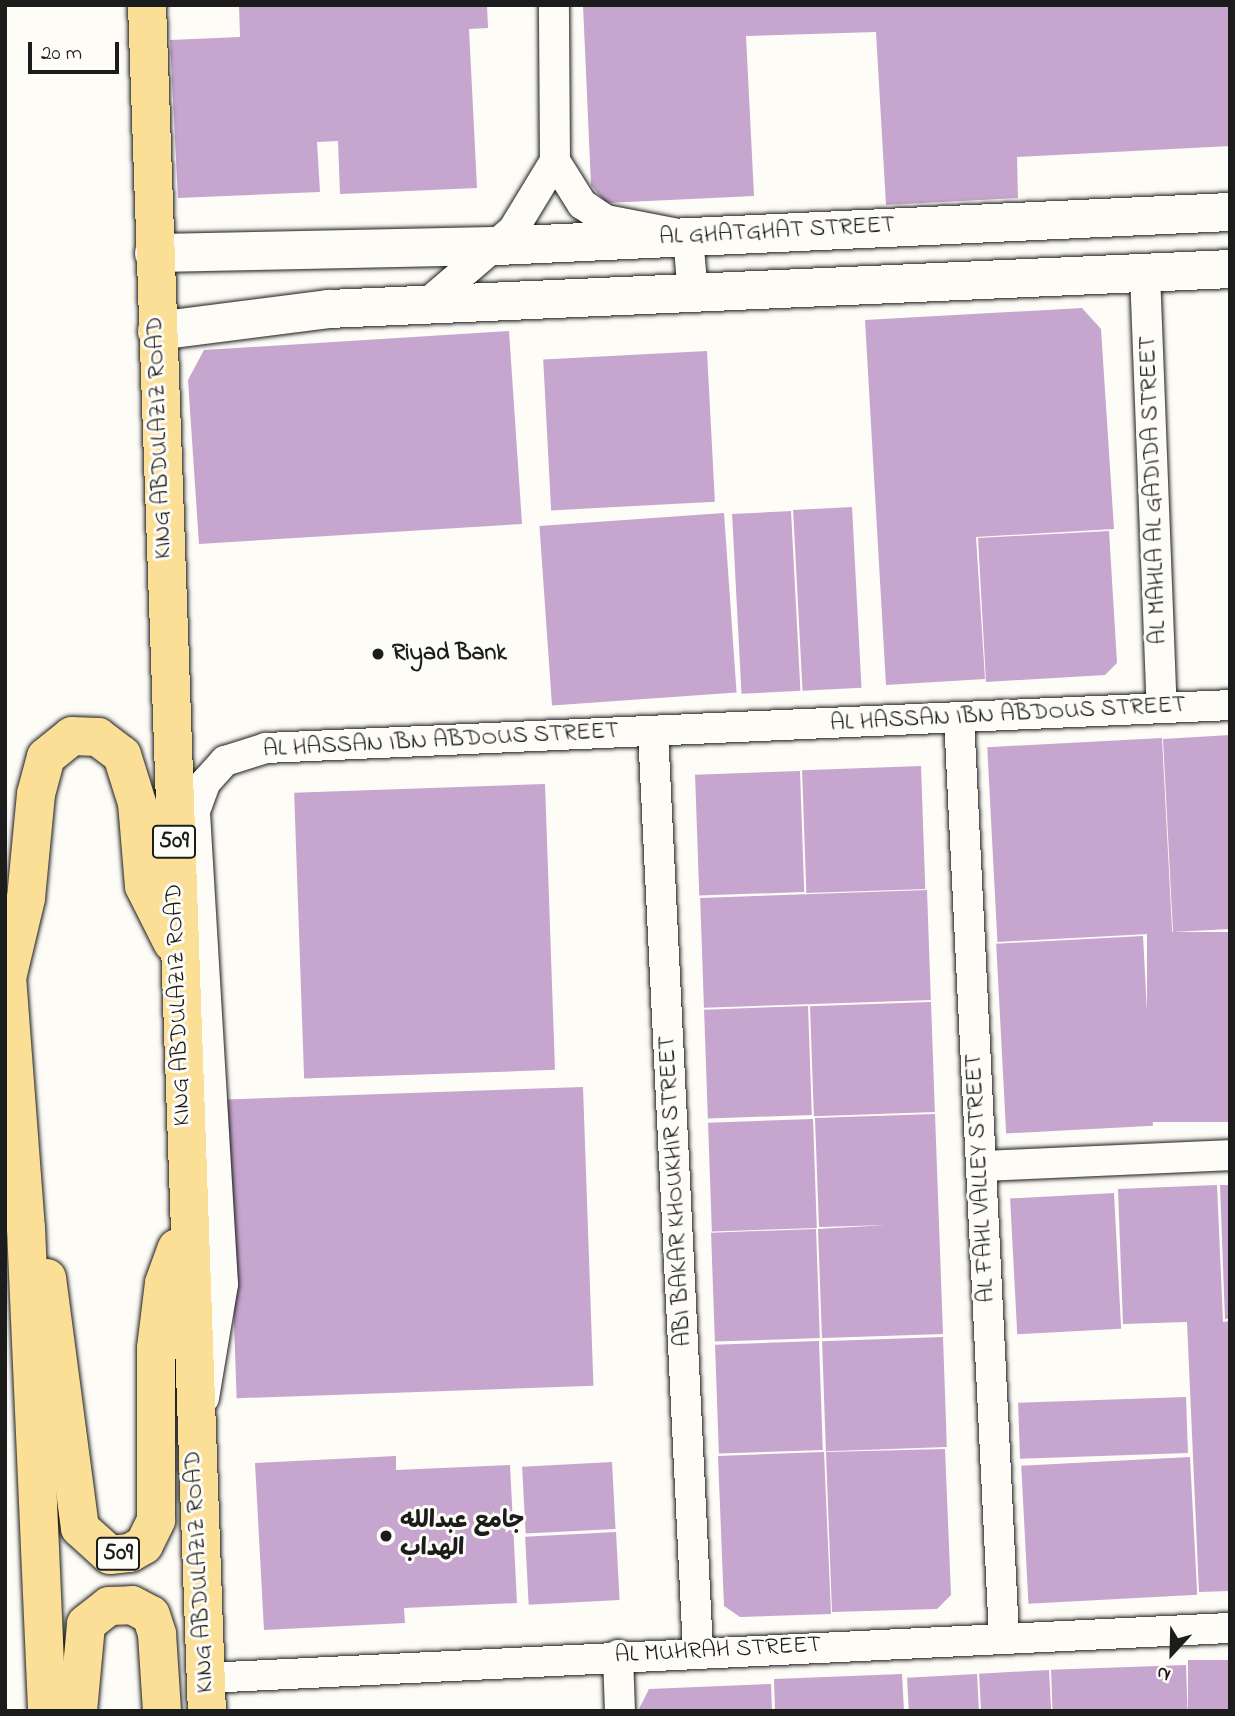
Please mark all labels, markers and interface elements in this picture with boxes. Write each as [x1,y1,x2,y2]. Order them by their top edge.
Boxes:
scale bar [32,28,122,72]
text: 20 m [41,39,82,69]
street label: AL GHATGHAT STREET [658,211,896,253]
street label: KING ABDULAZIZ ROAD [141,316,179,560]
street label: AL MAHLA AL GADIDA STREET [1134,335,1174,645]
place label: Riyad Bank [392,640,507,668]
marker: Riyad Bank [370,646,386,662]
street label: AL HASSAN IBN ABDOUS STREET [829,691,1187,739]
street label: AL HASSAN IBN ABDOUS STREET [262,717,620,765]
road number: 509 [151,822,197,862]
street label: KING ABDULAZIZ ROAD [160,883,198,1127]
street label: ABI BAKAR KHOUKHIR STREET [653,1035,699,1347]
street label: AL FAHL VALLEY STREET [960,1053,1002,1303]
street label: KING ABDULAZIZ ROAD [179,1450,221,1694]
place label: جامع عبدالله الهداب [400,1508,524,1564]
marker: جامع عبدالله الهداب [378,1528,394,1544]
road number: 509 [95,1534,141,1574]
north arrow [1137,1618,1207,1688]
street label: AL MUHRAH STREET [614,1631,822,1671]
text: N [1153,1658,1175,1688]

